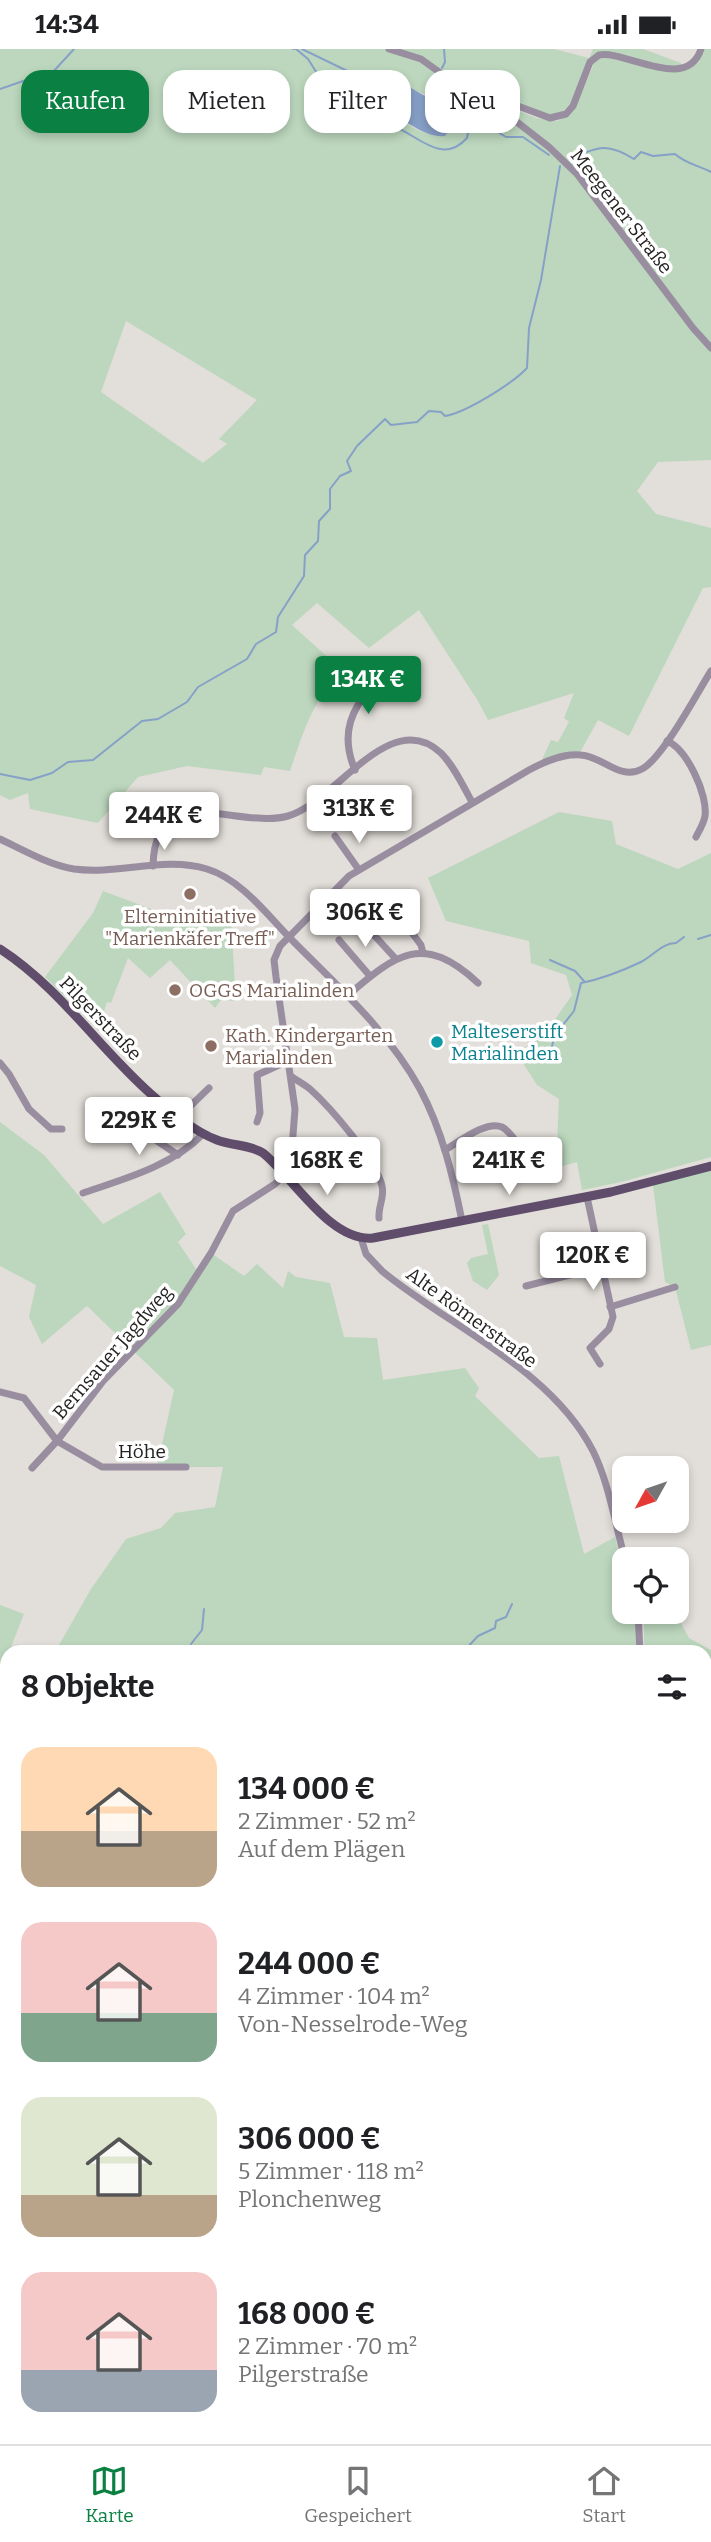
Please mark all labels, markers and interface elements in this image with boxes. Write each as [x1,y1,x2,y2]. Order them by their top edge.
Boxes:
text: 14:34 [35,9,99,40]
chip: Kaufen [21,70,149,133]
chip: Mieten [163,70,290,133]
chip: Filter [304,70,411,133]
chip: Neu [425,70,520,133]
street label: Meegener Straße [566,145,677,278]
pin: 134K € [311,657,425,716]
text: 134K € [331,665,405,693]
pin: 313K € [302,785,416,845]
pin: 244K € [107,793,221,852]
text: 313K € [323,794,395,822]
text: 244K € [125,801,203,829]
marker: Elterninitiative "Marienkäfer Treff" [182,886,198,902]
pin: 306K € [308,890,422,949]
text: 306K € [326,898,404,926]
place label: Elterninitiative "Marienkäfer Treff" [105,905,275,950]
street label: Pilgerstraße [55,972,146,1065]
place label: OGGS Marialinden [189,979,354,1002]
marker: OGGS Marialinden [167,982,183,998]
place label: Malteserstift Marialinden [451,1020,564,1065]
place label: Kath. Kindergarten Marialinden [225,1024,393,1069]
marker: Malteserstift Marialinden [429,1034,445,1050]
marker: Kath. Kindergarten Marialinden [203,1038,219,1054]
pin: 229K € [82,1097,196,1157]
text: 229K € [101,1106,177,1134]
pin: 168K € [270,1137,384,1197]
pin: 241K € [452,1137,566,1197]
text: 168K € [290,1146,364,1174]
text: 241K € [472,1146,546,1174]
pin: 120K € [536,1233,650,1292]
text: 120K € [556,1241,630,1269]
street label: Alte Römerstraße [402,1262,542,1373]
street label: Bernsauer Jagdweg [48,1280,177,1424]
street label: Höhe [118,1440,166,1463]
north arrow [612,1456,690,1533]
map controls [612,1456,689,1624]
button: locate [612,1547,689,1624]
icon: filters [653,1668,691,1706]
text: 8 Objekte [21,1669,155,1705]
text: 134 000 € [238,1771,375,1807]
icon: home [77,1775,161,1859]
text: 2 Zimmer · 52 m² [238,1807,416,1835]
text: Auf dem Plägen [238,1835,405,1863]
text: 244 000 € [238,1946,381,1982]
icon: home [77,1950,161,2034]
text: 4 Zimmer · 104 m² [238,1982,430,2010]
text: Von-Nesselrode-Weg [238,2010,468,2038]
text: 306 000 € [238,2121,381,2157]
icon: home [77,2125,161,2209]
text: 5 Zimmer · 118 m² [238,2157,424,2185]
text: Plonchenweg [238,2185,381,2213]
text: 168 000 € [238,2296,376,2332]
icon: home [77,2300,161,2384]
text: 2 Zimmer · 70 m² [238,2332,417,2360]
text: Pilgerstraße [238,2360,369,2388]
tab: Karte [85,2462,134,2527]
tab: Gespeichert [304,2462,412,2527]
tab: Start [582,2462,626,2527]

